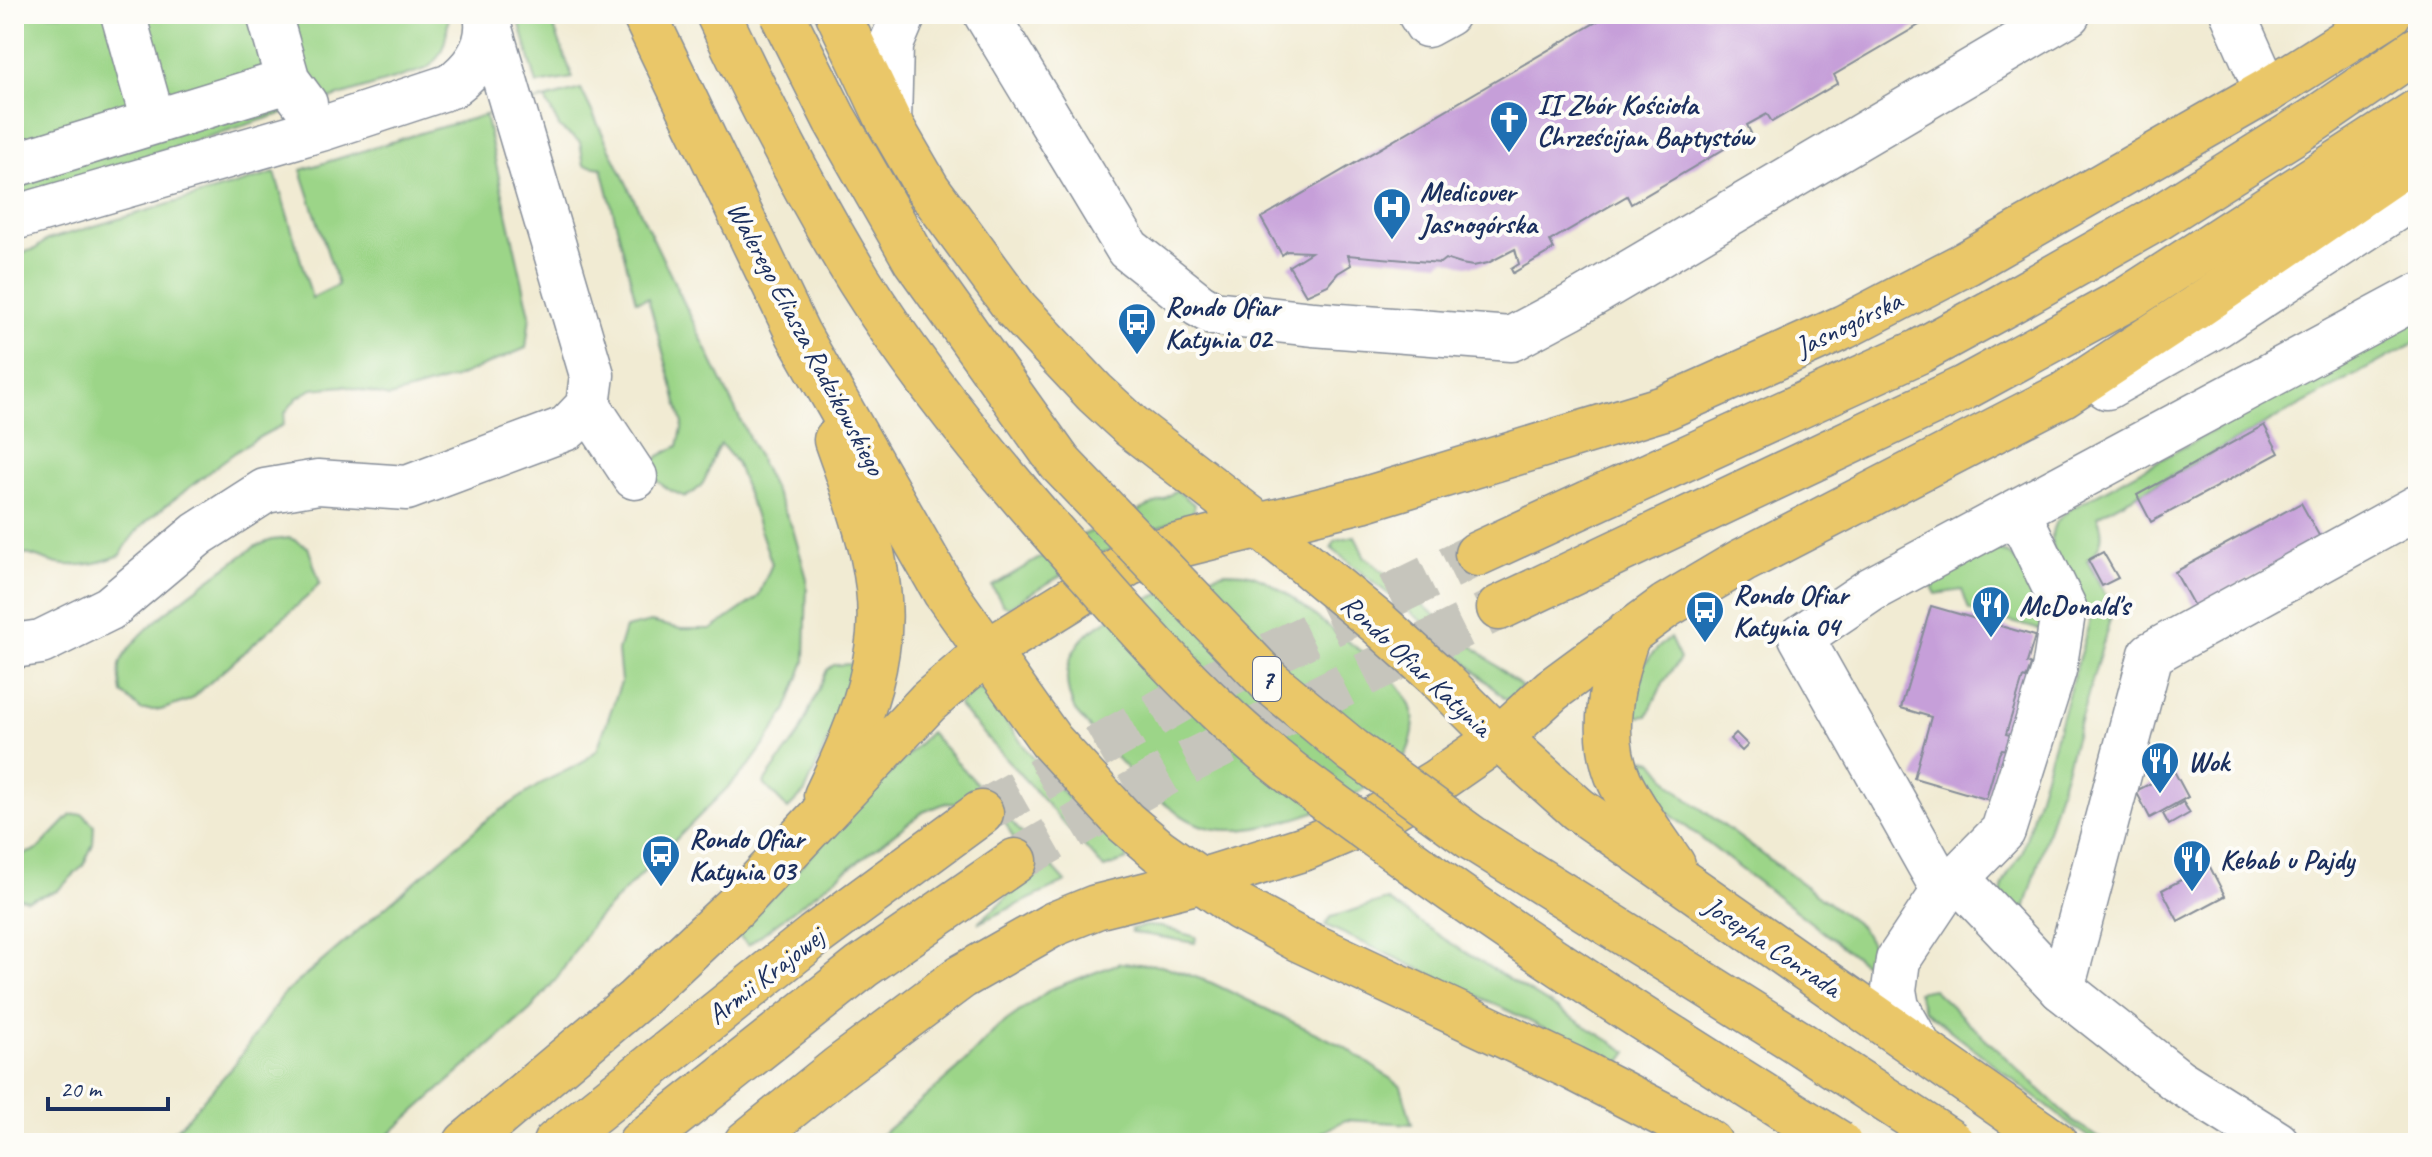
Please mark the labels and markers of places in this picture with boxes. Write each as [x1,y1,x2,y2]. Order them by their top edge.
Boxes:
place label: II Zbór Kościoła Chrześcijan Baptystów [1537,87,1756,154]
church icon: II Zbór Kościoła Chrześcijan Baptystów [1488,99,1530,154]
place label: Medicover Jasnogórska [1418,174,1539,241]
hospital icon: Medicover Jasnogórska [1371,186,1413,241]
place label: Rondo Ofiar Katynia 02 [1165,289,1283,357]
bus stop icon: Rondo Ofiar Katynia 02 [1116,301,1158,356]
place label: Rondo Ofiar Katynia 04 [1733,577,1851,645]
restaurant icon: McDonald's [1970,584,2012,639]
place label: McDonald's [2019,588,2133,623]
bus stop icon: Rondo Ofiar Katynia 04 [1684,589,1726,644]
restaurant icon: Wok [2139,740,2181,795]
place label: Wok [2188,744,2231,779]
place label: Rondo Ofiar Katynia 03 [689,821,807,889]
bus stop icon: Rondo Ofiar Katynia 03 [640,833,682,888]
restaurant icon: Kebab u Pajdy [2171,838,2213,893]
place label: Kebab u Pajdy [2220,842,2356,878]

